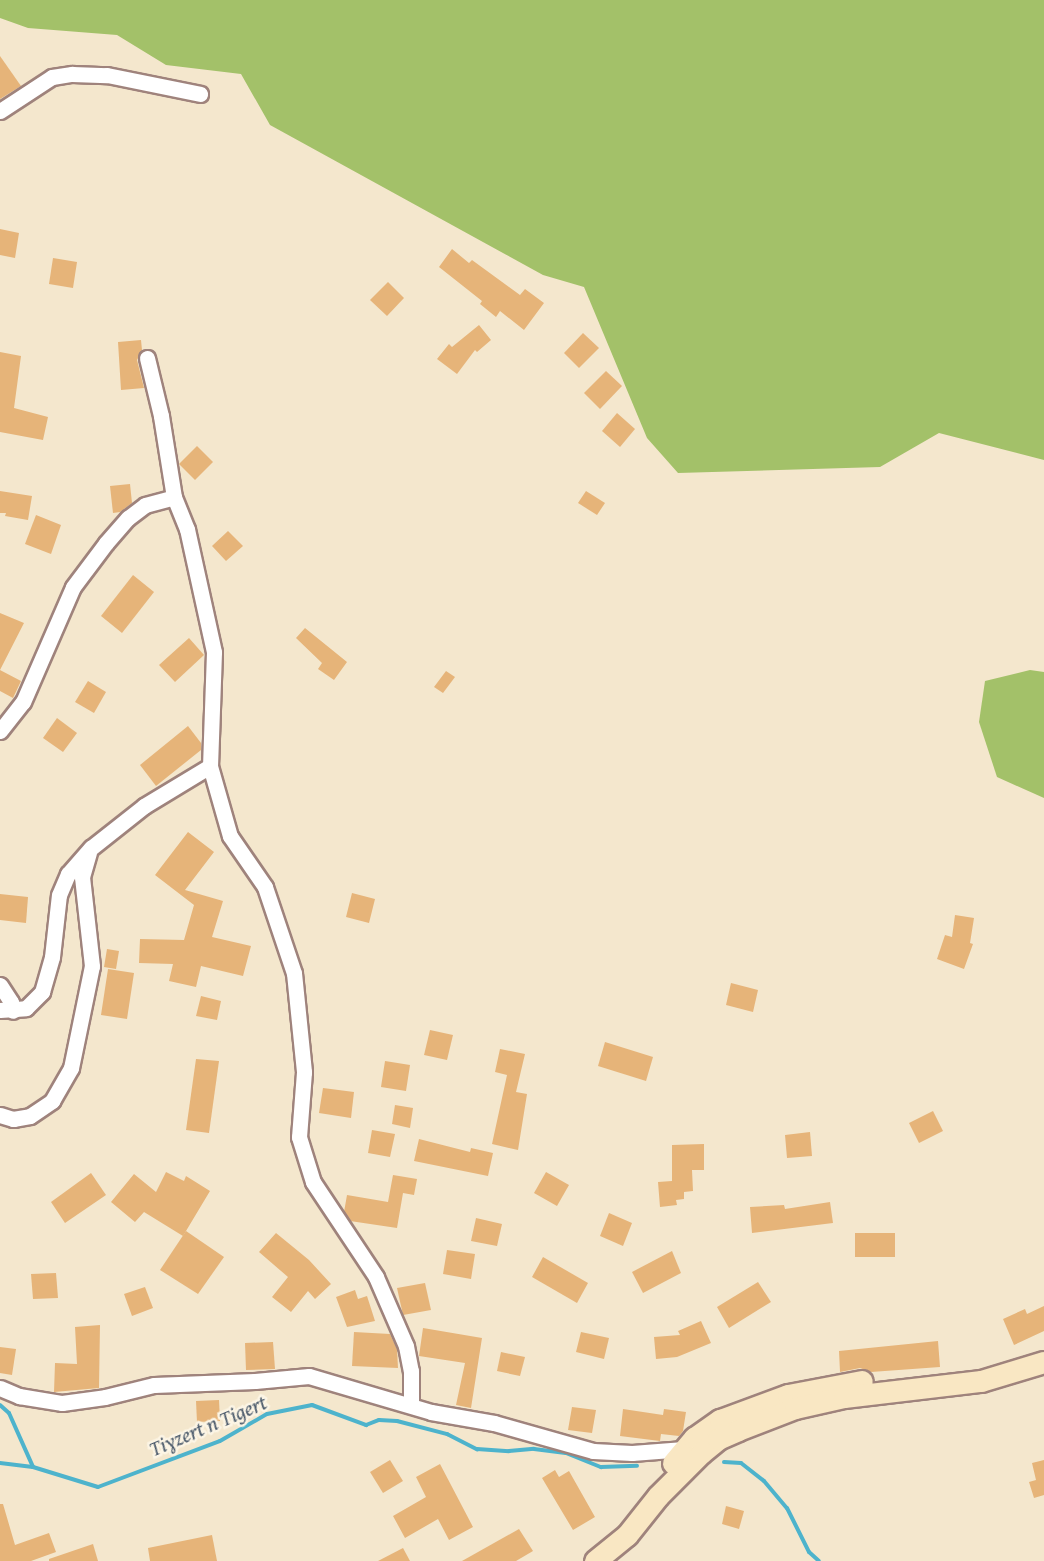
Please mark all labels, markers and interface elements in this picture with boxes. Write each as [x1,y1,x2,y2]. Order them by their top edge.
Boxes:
water label: Tiɣzert n Tigert [145,1390,271,1462]

